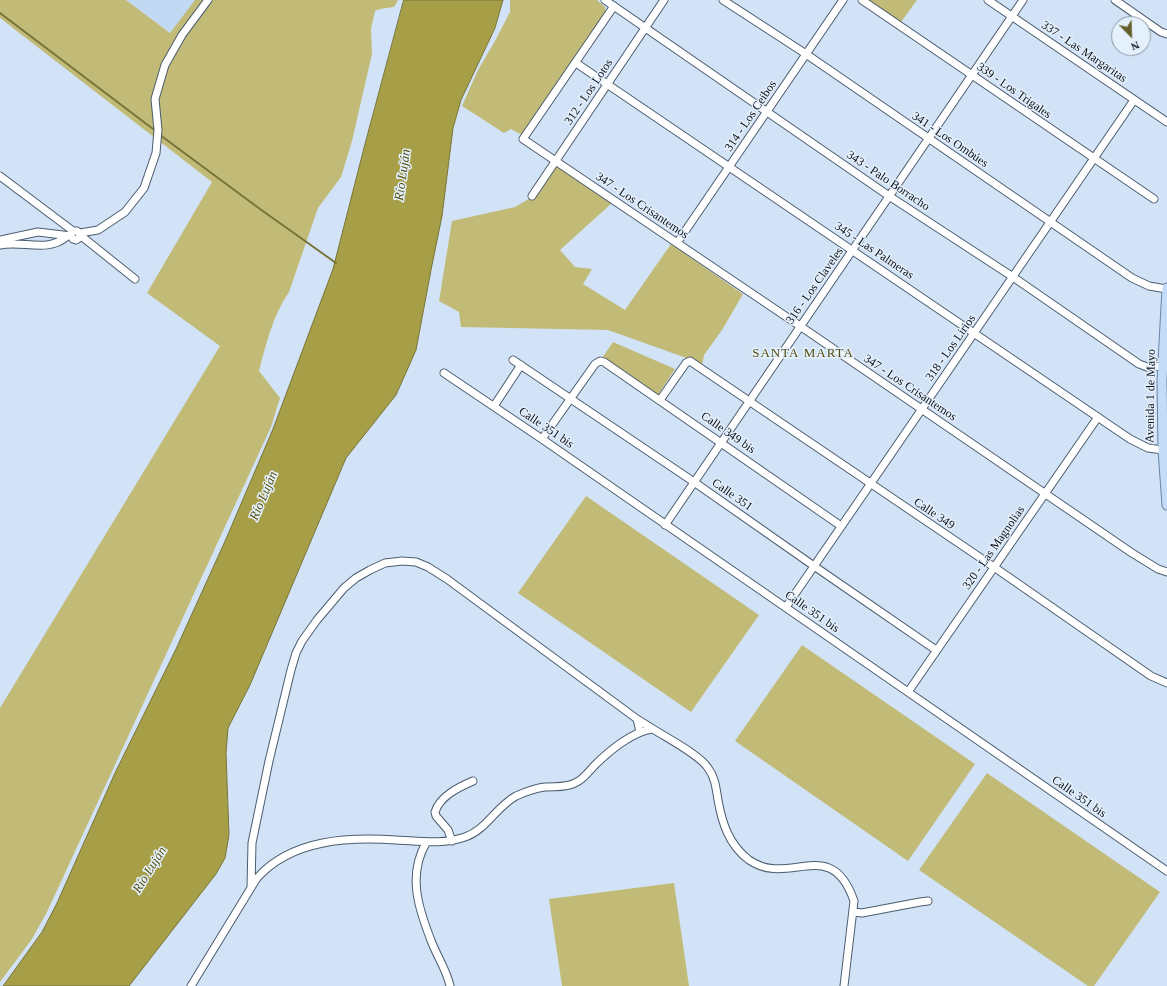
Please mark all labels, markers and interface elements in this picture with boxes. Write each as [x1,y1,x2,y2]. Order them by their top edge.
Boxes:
north arrow [1111,16,1151,56]
street label: 337 - Las Margaritas [1038,18,1130,86]
text: N [1129,39,1141,53]
street label: 312 - Los Lotos [562,56,616,128]
street label: 339 - Los Trigales [974,60,1054,122]
street label: 314 - Los Ceibos [722,78,780,154]
street label: 341 - Los Ombúes [909,109,991,171]
water label: Río Luján [392,148,414,202]
street label: 343 - Palo Borracho [844,148,932,214]
street label: 347 - Los Crisantemos [593,170,691,242]
street label: 345 - Las Palmeras [832,219,916,283]
street label: 316 - Los Claveles [783,245,847,327]
street label: 318 - Los Lirios [923,312,979,384]
district label: SANTA MARTA [752,346,854,362]
street label: Avenida 1 de Mayo [1143,349,1159,443]
street label: 347 - Los Crisantemos [861,352,959,424]
street label: Calle 351 bis [516,404,576,452]
street label: Calle 349 bis [698,409,758,457]
water label: Río Luján [247,469,281,523]
street label: Calle 351 [709,476,755,514]
street label: Calle 349 [911,495,957,533]
street label: 320 - Las Magnolias [960,503,1028,593]
street label: Calle 351 bis [782,588,842,636]
street label: Calle 351 bis [1049,773,1109,821]
water label: Río Luján [130,844,170,896]

